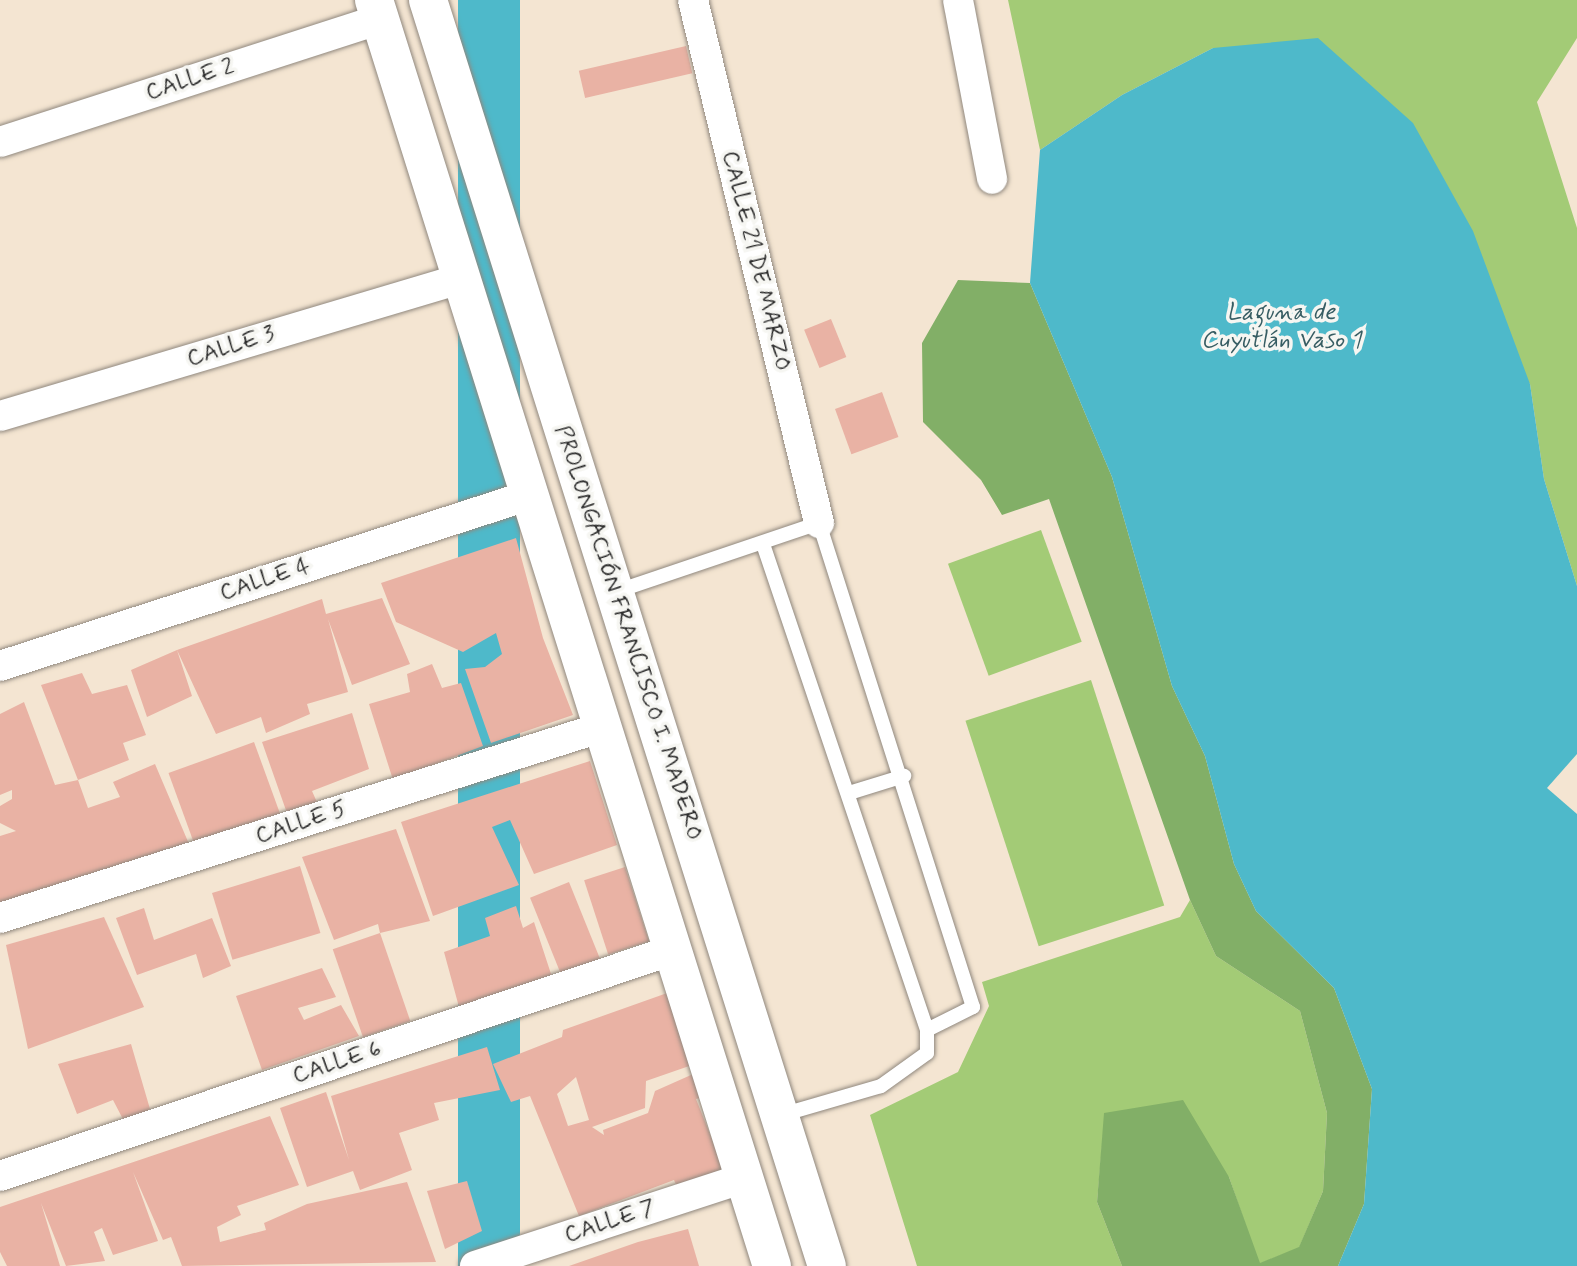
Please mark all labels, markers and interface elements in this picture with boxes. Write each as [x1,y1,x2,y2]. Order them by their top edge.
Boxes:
street label: CALLE 2 [143,53,237,107]
street label: CALLE 21 DE MARZO [716,150,796,372]
water label: Laguna de Cuyutlán Vaso 1 [1201,299,1361,355]
street label: CALLE 3 [184,321,278,373]
street label: PROLONGACIÓN FRANCISCO I. MADERO [548,424,708,842]
street label: CALLE 4 [217,553,313,607]
street label: CALLE 5 [252,795,350,851]
street label: CALLE 6 [289,1036,385,1090]
street label: CALLE 7 [561,1194,659,1250]

